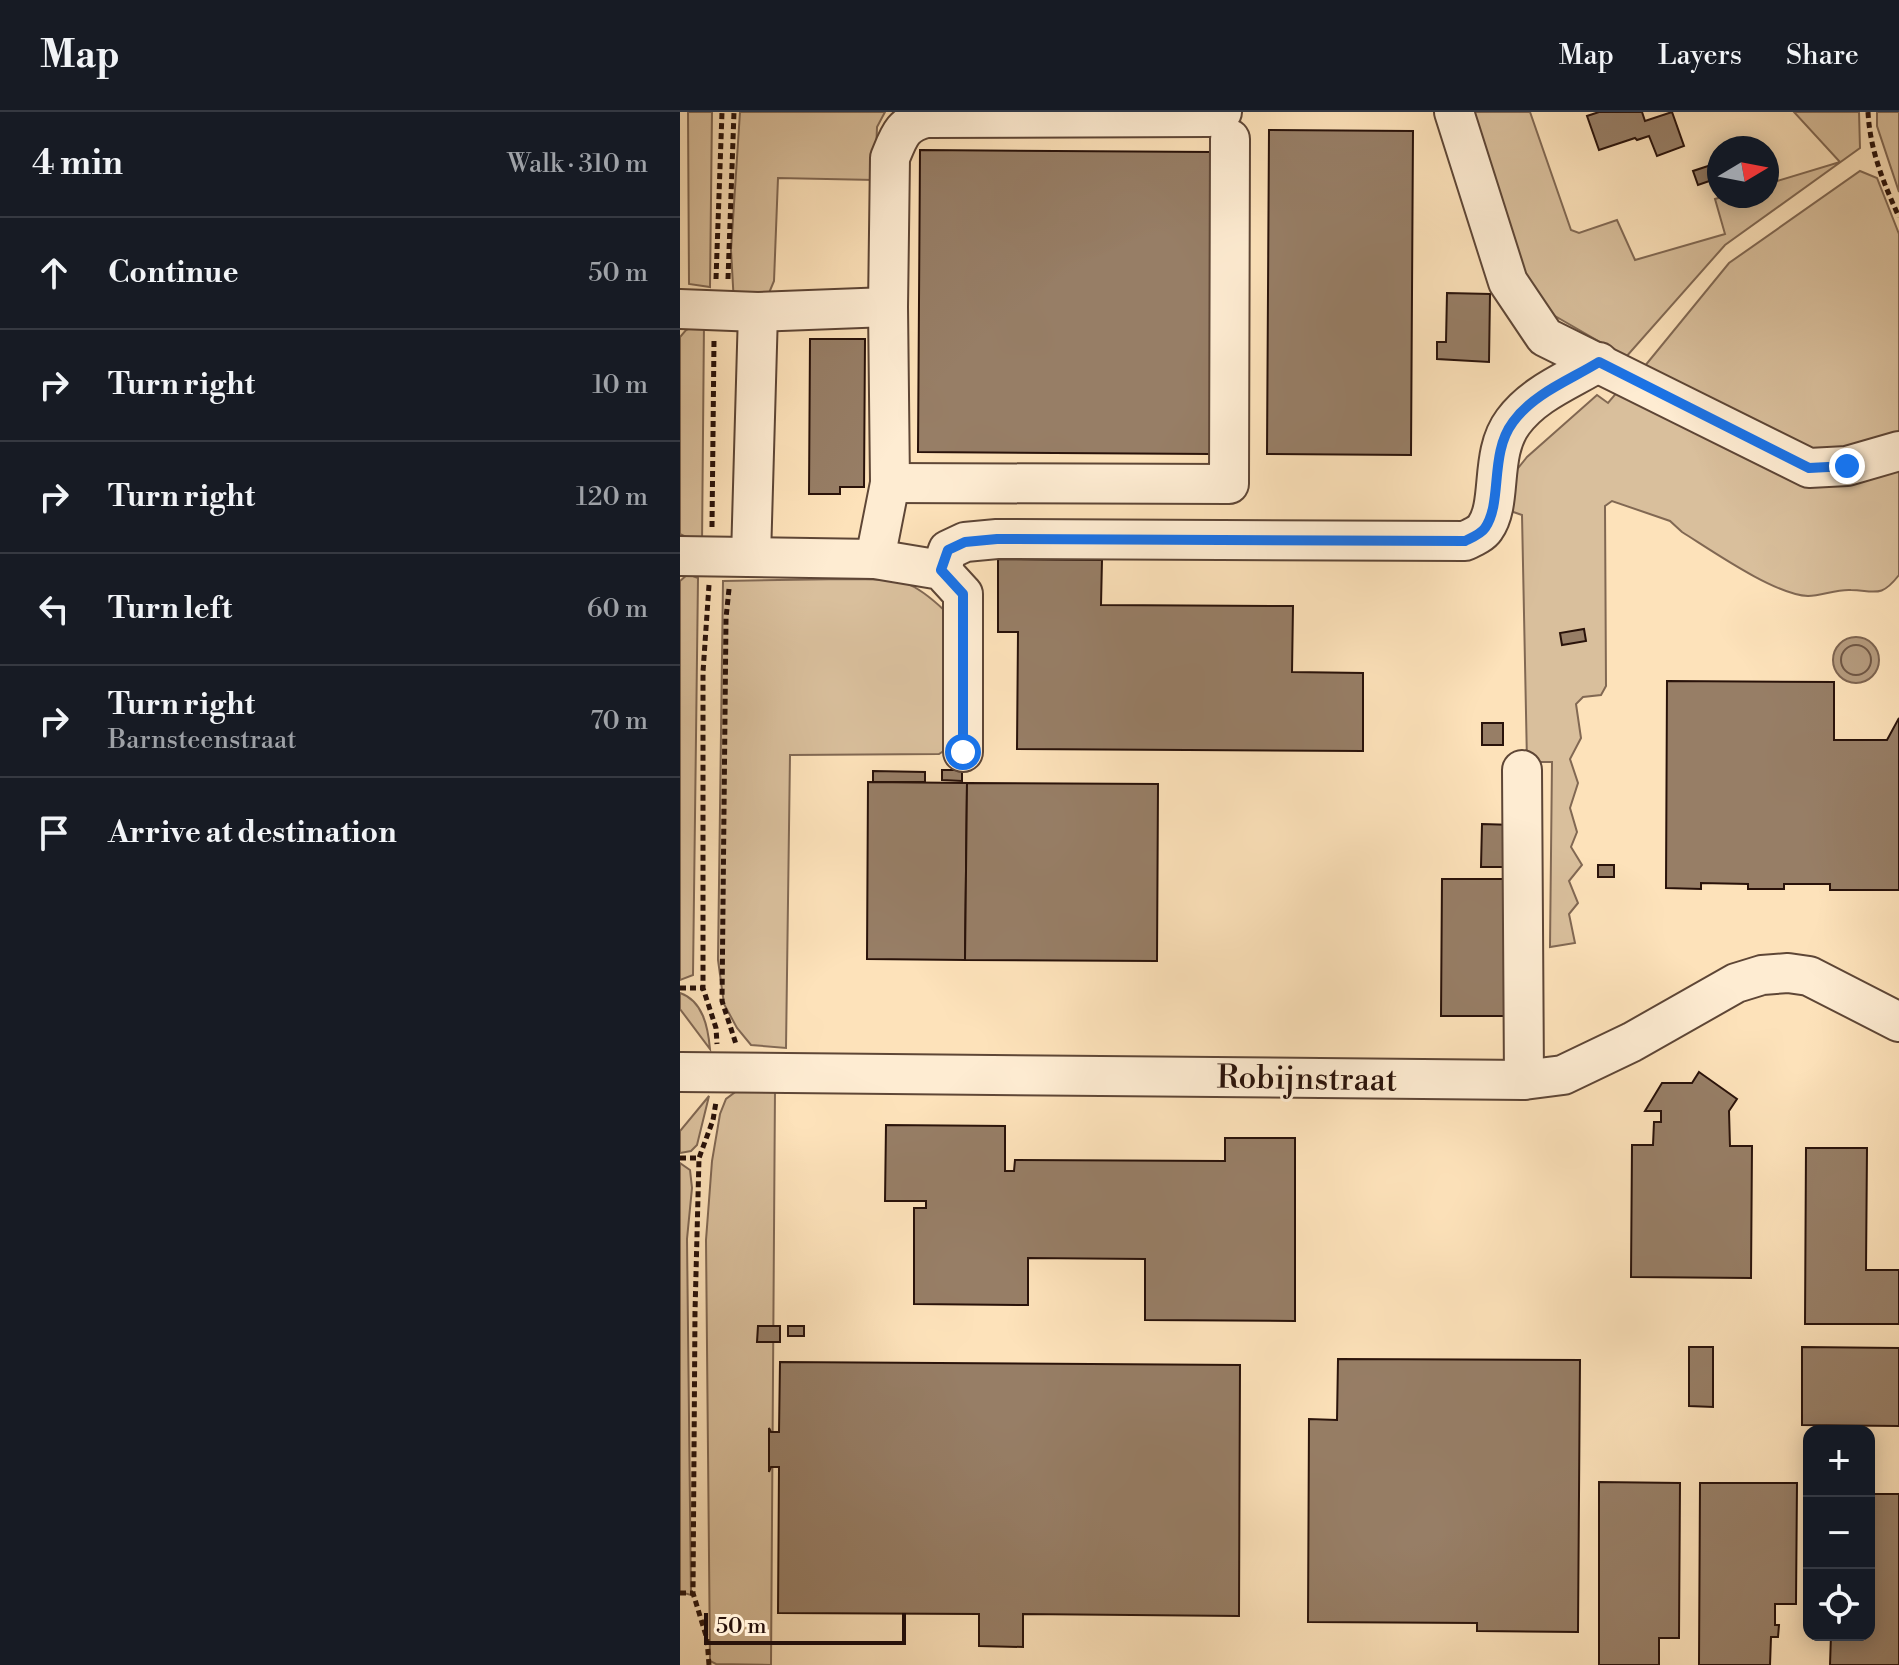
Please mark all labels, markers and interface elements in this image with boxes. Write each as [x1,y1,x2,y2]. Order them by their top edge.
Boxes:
text: Map [40,32,120,79]
text: Map [1559,38,1614,73]
text: Layers [1658,38,1742,73]
text: Share [1786,38,1859,73]
north arrow [1707,136,1779,208]
text: 4 min [32,143,123,185]
text: Walk · 310 m [507,148,648,180]
icon: ahead [32,251,76,295]
text: Continue [108,254,239,292]
text: 50 m [588,257,648,289]
icon: right [32,363,76,407]
text: Turn right [108,366,255,404]
text: 10 m [592,369,648,401]
route end [1829,448,1865,484]
icon: right [32,475,76,519]
text: Turn right [108,478,255,516]
text: 120 m [576,481,648,513]
icon: left [32,587,76,631]
text: Turn left [108,590,232,628]
text: 60 m [587,593,648,625]
text: Turn right [108,686,255,724]
icon: right [32,699,76,743]
text: 70 m [590,705,648,737]
text: Barnsteenstraat [108,724,296,756]
route start [945,734,981,770]
icon: arrive [32,811,76,855]
text: Arrive at destination [108,814,397,852]
street label: Robijnstraat [1216,1057,1398,1101]
map controls [1803,1425,1875,1641]
button: + [1803,1425,1875,1497]
button: − [1803,1497,1875,1569]
button: locate [1803,1569,1875,1641]
scale bar [704,1609,906,1645]
text: 50 m [716,1613,767,1640]

